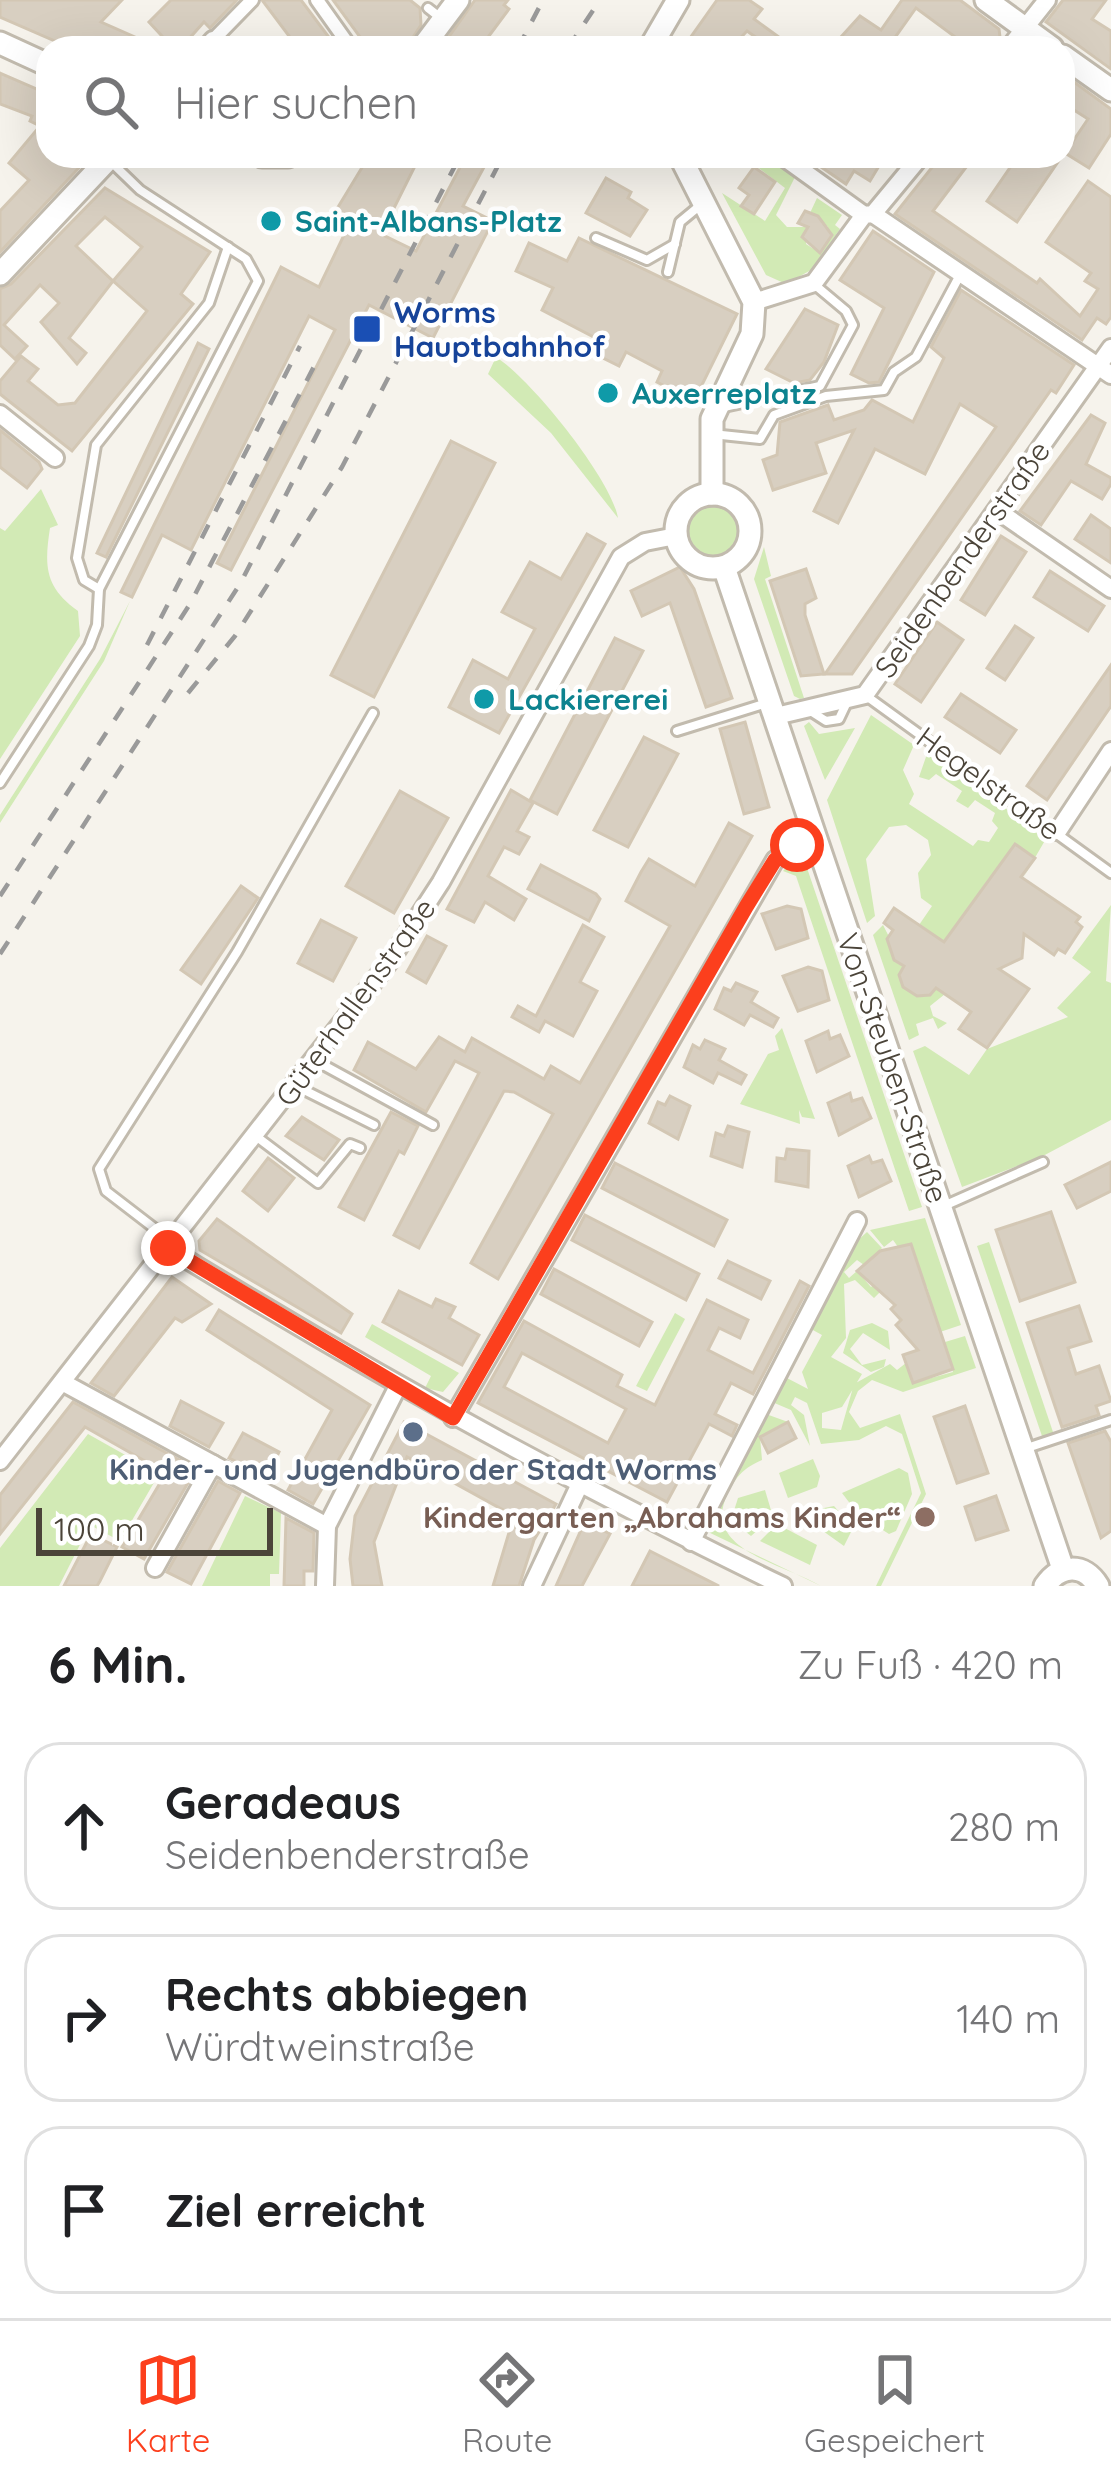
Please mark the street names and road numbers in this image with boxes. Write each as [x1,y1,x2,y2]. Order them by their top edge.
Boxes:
street label: Seidenbenderstraße [866,433,1058,685]
street label: Hegelstraße [909,718,1069,848]
street label: Güterhallenstraße [267,890,443,1114]
street label: Von-Steuben-Straße [829,928,957,1208]

